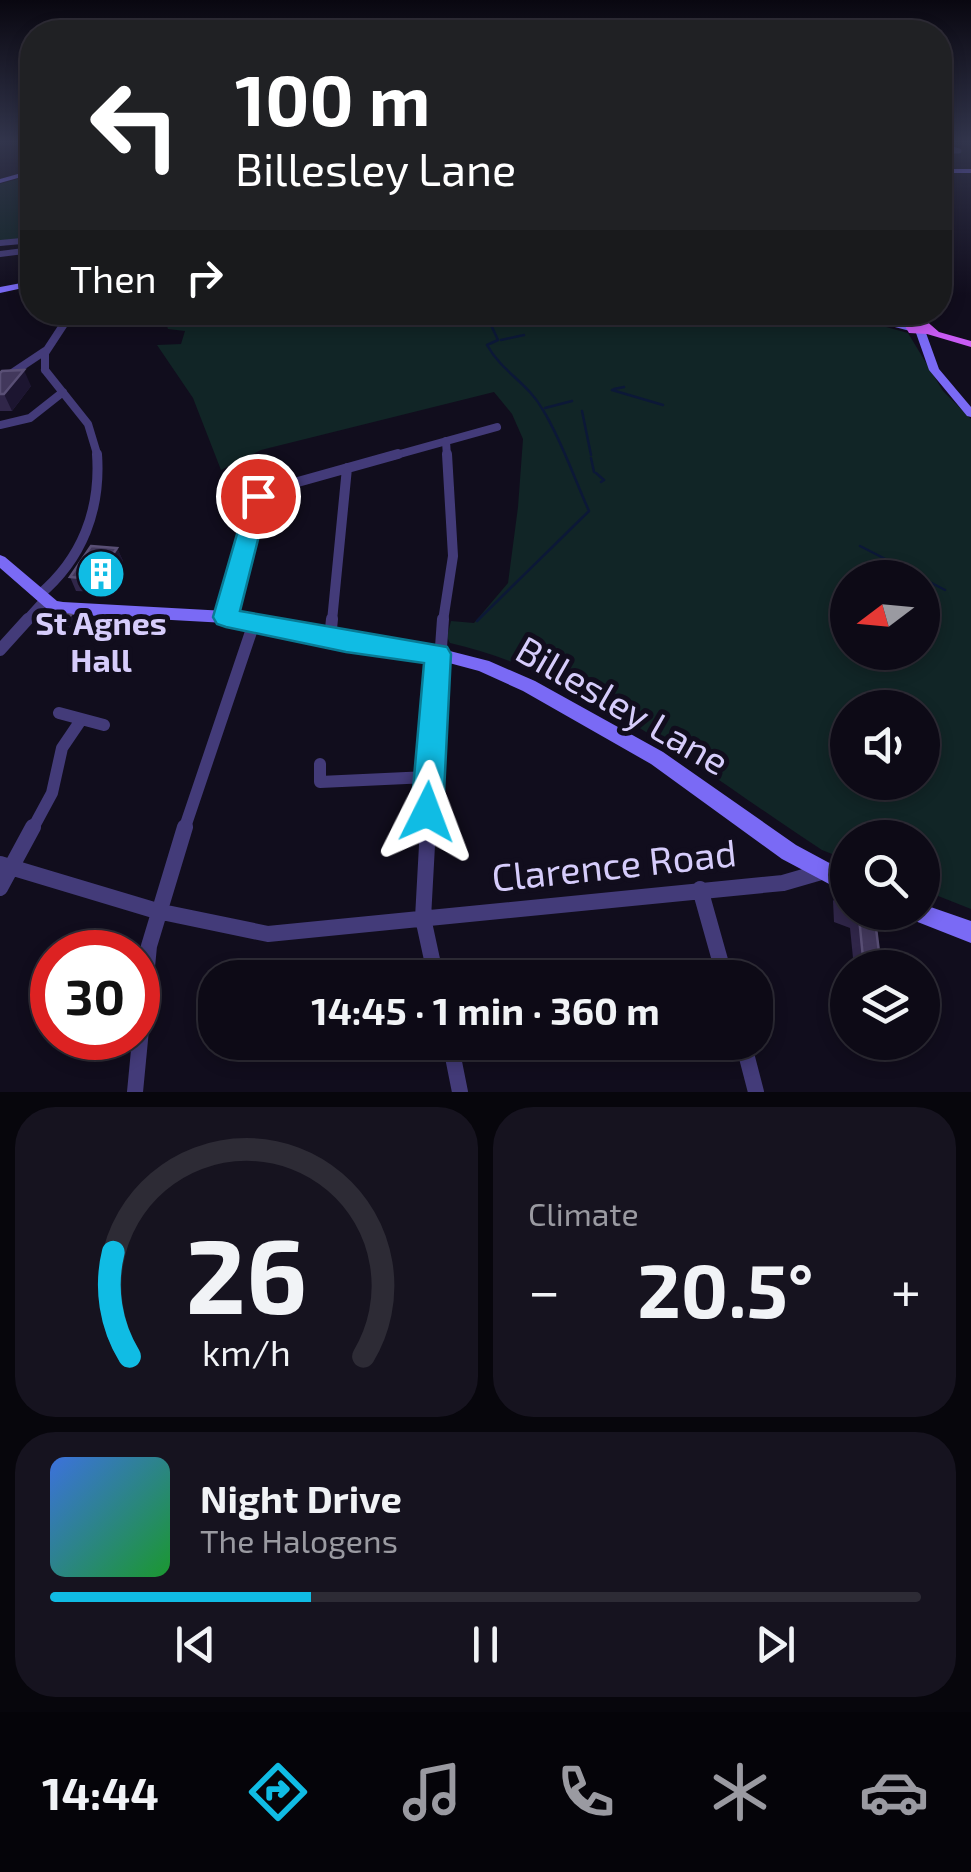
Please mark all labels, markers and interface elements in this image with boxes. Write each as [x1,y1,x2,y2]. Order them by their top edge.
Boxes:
text: 100 m [235,56,430,140]
icon: left [70,60,200,190]
text: Billesley Lane [235,141,516,195]
icon: right [177,250,232,305]
text: Then [70,255,157,301]
pin [216,454,301,539]
icon: arrive [231,469,286,524]
building icon: St Agnes Hall [75,548,127,600]
north arrow [830,560,940,670]
map controls [830,560,940,1060]
place label: St Agnes Hall [35,603,167,678]
street label: Billesley Lane [509,625,737,784]
button: sound [830,690,940,800]
position arrow [375,760,479,864]
button: search [830,820,940,930]
street label: Clarence Road [489,828,738,900]
speed limit sign: 30 [30,930,160,1060]
button: layers [830,950,940,1060]
text: 14:45 · 1 min · 360 m [311,987,660,1033]
text: Climate [528,1194,639,1232]
text: 26 [186,1210,307,1335]
text: 20.5° [637,1243,814,1333]
text: − [528,1256,560,1322]
text: + [891,1256,921,1322]
text: km/h [202,1330,291,1373]
text: Night Drive [200,1475,402,1521]
text: The Halogens [200,1521,398,1559]
icon: previous [168,1617,223,1672]
icon: pause [458,1617,513,1672]
icon: next [748,1617,803,1672]
icon: directions [243,1757,313,1827]
icon: music [397,1757,467,1827]
icon: phone [551,1757,621,1827]
icon: climate [705,1757,775,1827]
icon: car [859,1757,929,1827]
text: 14:44 [42,1765,159,1819]

